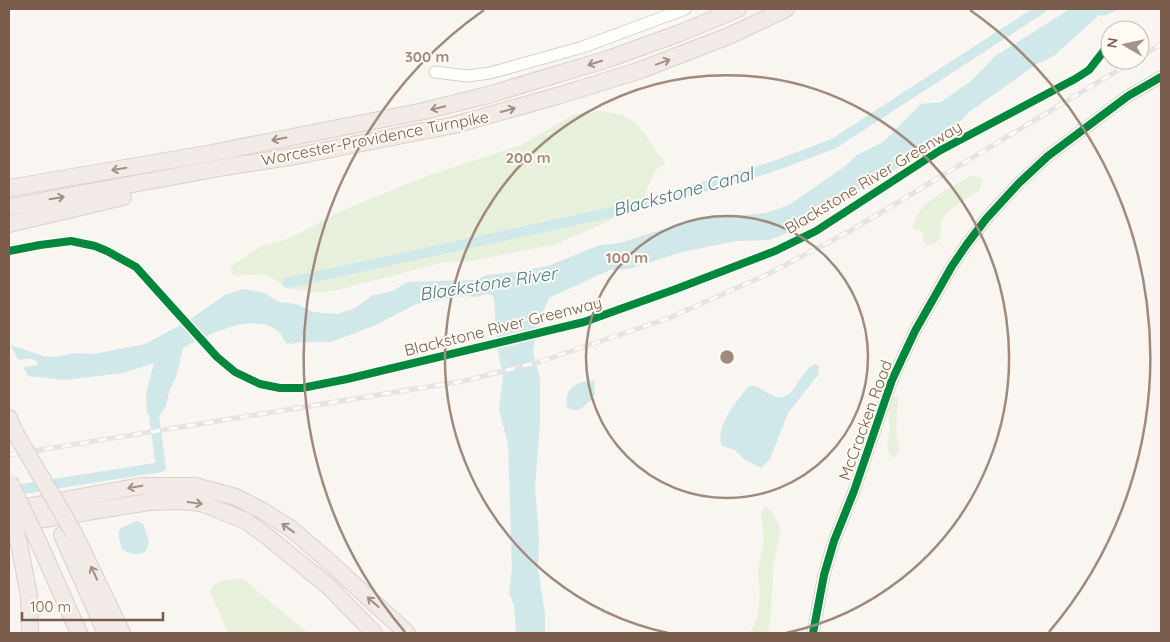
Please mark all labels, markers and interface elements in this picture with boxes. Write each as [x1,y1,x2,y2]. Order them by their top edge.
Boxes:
north arrow [1100,20,1150,70]
text: N [1102,36,1122,49]
text: 300 m [405,47,449,66]
one-way arrow [655,57,670,66]
one-way arrow [587,59,603,69]
one-way arrow [431,104,447,113]
one-way arrow [500,105,516,115]
street label: Worcester-Providence Turnpike [259,106,491,170]
street label: Blackstone River Greenway [781,116,965,238]
one-way arrow [271,135,287,145]
text: 200 m [506,148,551,167]
water label: Blackstone Canal [610,161,757,221]
one-way arrow [111,164,127,174]
one-way arrow [48,192,64,202]
text: 100 m [606,248,648,267]
water label: Blackstone River [418,261,560,306]
street label: Blackstone River Greenway [402,292,604,360]
centre of rings [718,348,736,366]
street label: McCracken Road [834,357,896,483]
one-way arrow [128,482,144,492]
one-way arrow [187,498,203,508]
one-way arrow [281,523,295,533]
one-way arrow [88,566,98,581]
scale bar [22,590,164,622]
text: 100 m [30,597,71,616]
one-way arrow [367,597,380,608]

